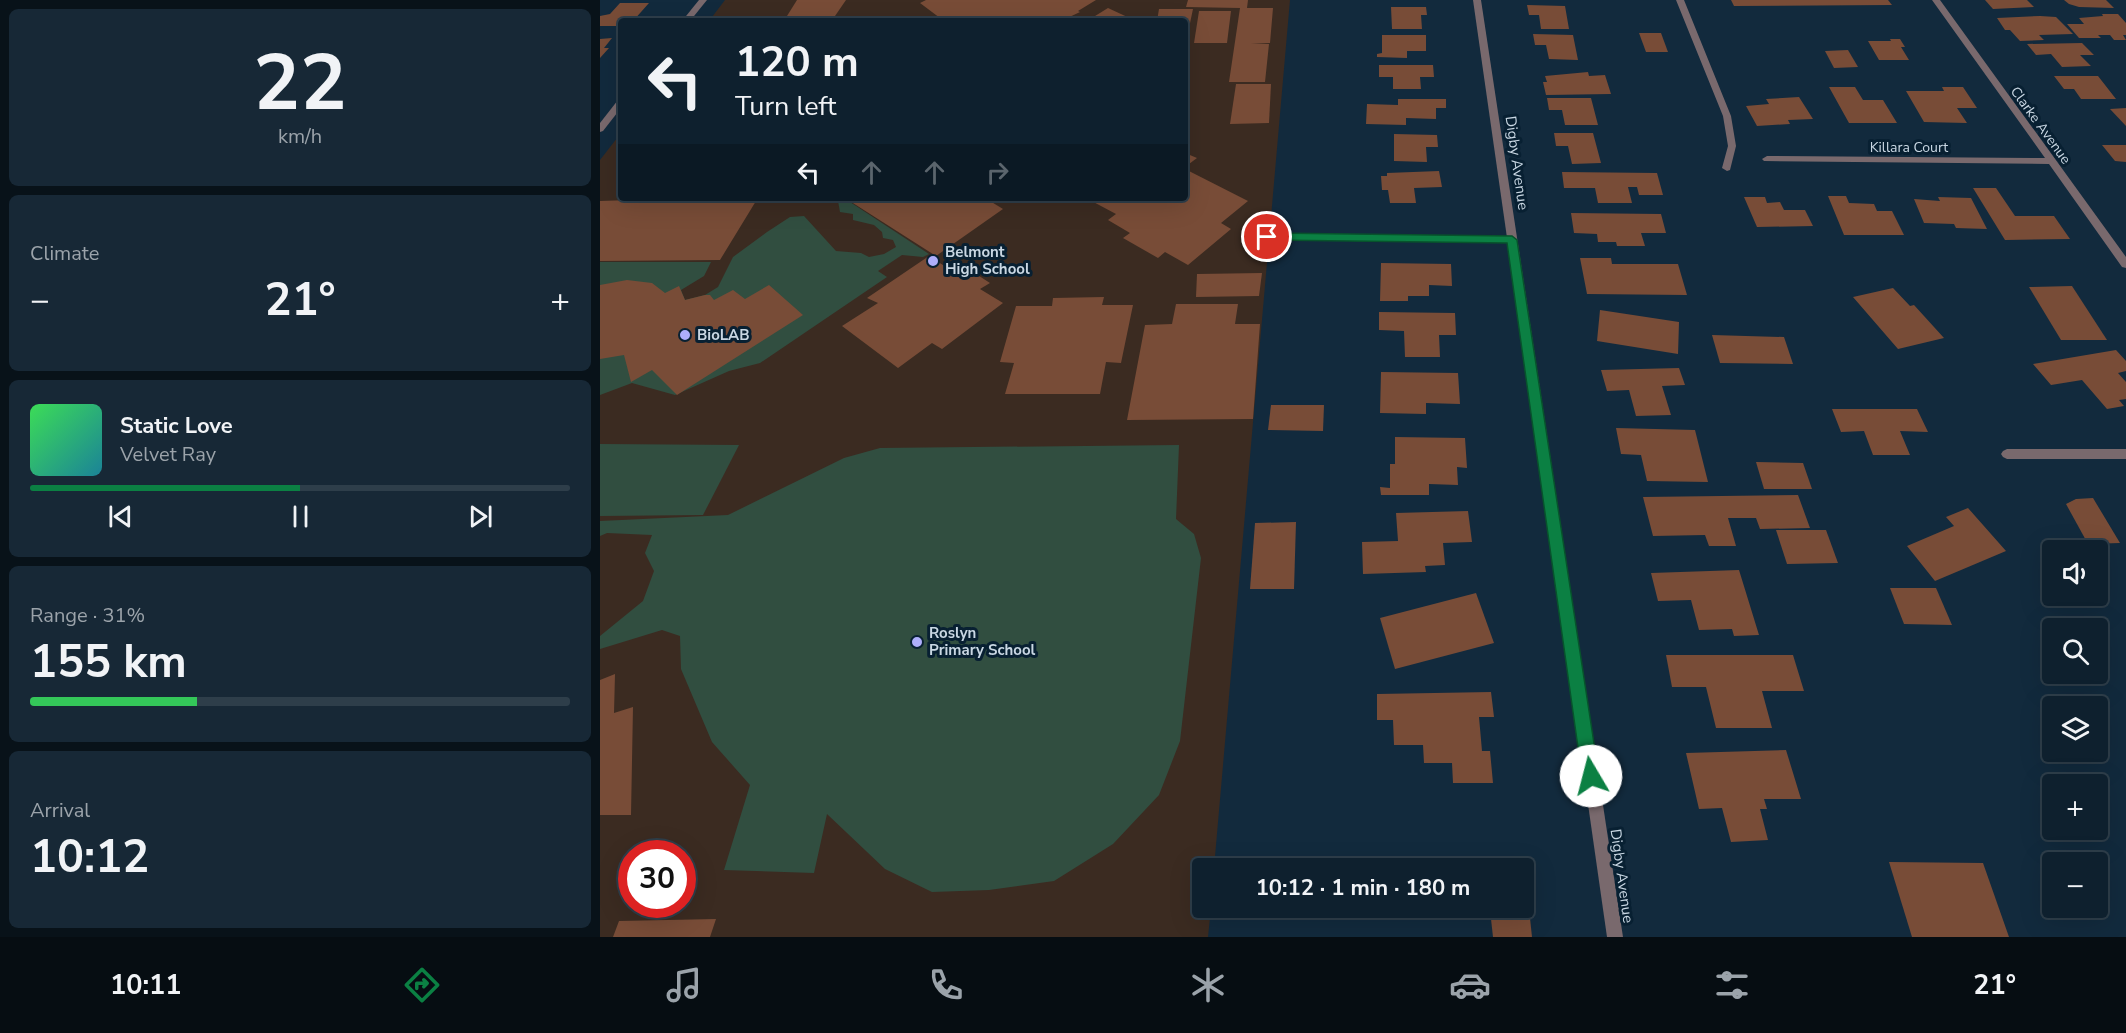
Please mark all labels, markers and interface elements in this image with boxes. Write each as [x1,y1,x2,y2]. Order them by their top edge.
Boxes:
text: 22 [253,30,347,137]
text: 120 m [735,34,859,91]
icon: left [636,42,714,120]
street label: Clarke Avenue [2006,83,2075,168]
text: Turn left [735,88,836,125]
street label: Digby Avenue [1501,115,1533,211]
text: km/h [278,123,322,150]
street label: Killara Court [1870,138,1948,157]
icon: left [792,156,825,189]
icon: ahead [855,156,888,189]
icon: ahead [918,156,951,189]
icon: right [981,156,1014,189]
pin [1241,211,1292,262]
icon: arrive [1250,220,1283,253]
text: Climate [30,240,99,267]
place label: Belmont High School [945,242,1030,279]
marker: Belmont High School [926,254,940,268]
text: 21° [264,270,336,331]
text: − [30,278,50,323]
text: + [550,278,570,323]
place label: BioLAB [697,325,749,345]
marker: BioLAB [678,328,692,342]
text: Static Love [120,411,233,441]
text: Velvet Ray [120,441,216,468]
icon: previous [104,500,137,533]
icon: pause [284,500,317,533]
icon: next [464,500,497,533]
map controls [2042,540,2108,918]
button: sound [2042,540,2108,606]
text: Range · 31% [30,602,145,629]
button: search [2042,618,2108,684]
place label: Roslyn Primary School [929,623,1036,660]
text: 155 km [30,632,187,693]
marker: Roslyn Primary School [910,635,924,649]
button: layers [2042,696,2108,762]
position arrow [1559,744,1623,808]
button: + [2042,774,2108,840]
text: Arrival [30,797,90,824]
text: 10:12 [30,827,149,888]
street label: Digby Avenue [1606,828,1638,924]
speed limit sign: 30 [618,840,696,918]
button: − [2042,852,2108,918]
text: 10:12 · 1 min · 180 m [1256,873,1470,903]
icon: directions [401,964,443,1006]
icon: music [663,964,705,1006]
icon: phone [925,964,967,1006]
icon: climate [1187,964,1229,1006]
icon: car [1449,964,1491,1006]
icon: filters [1711,964,1753,1006]
text: 10:11 [110,967,181,1004]
text: 21° [1973,967,2016,1004]

